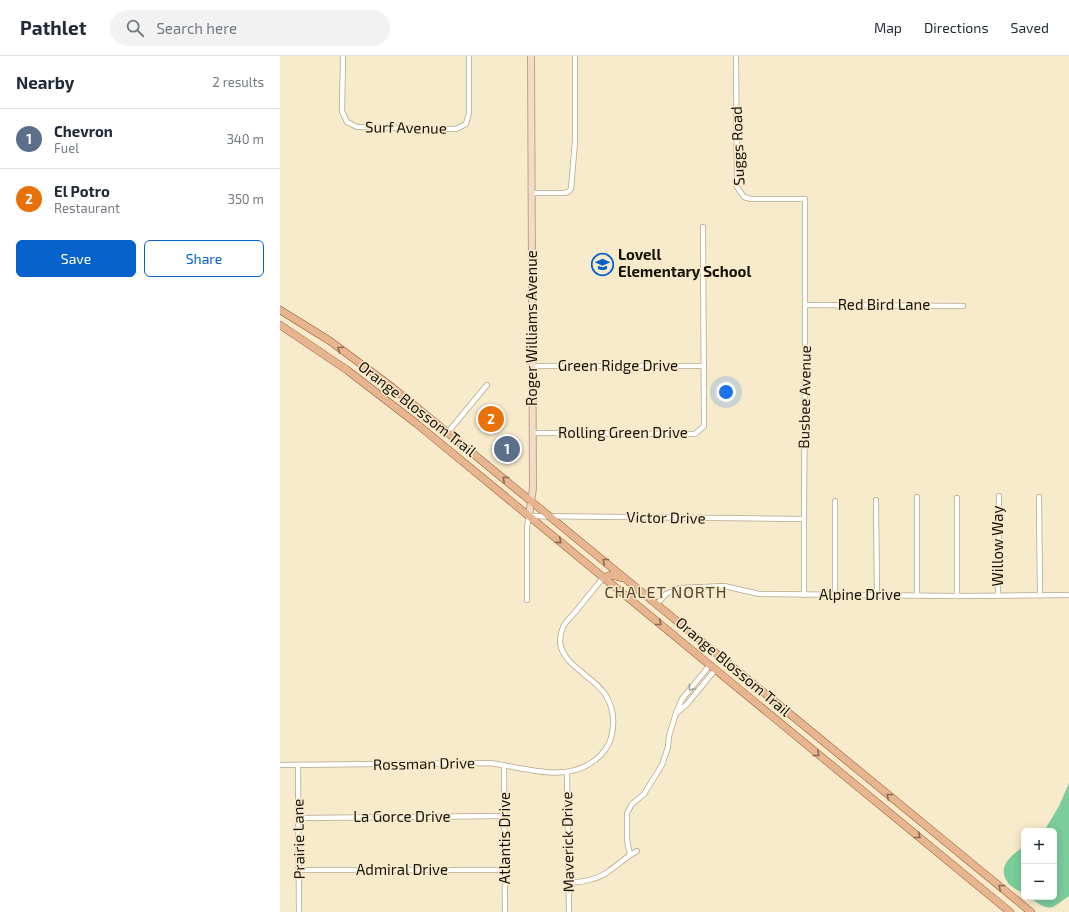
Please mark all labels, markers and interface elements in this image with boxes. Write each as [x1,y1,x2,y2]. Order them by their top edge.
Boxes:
search box [110,10,390,46]
text: Pathlet [20,16,86,39]
icon: search [124,17,146,39]
text: Search here [156,19,237,37]
text: Map [874,19,902,36]
text: Directions [924,19,989,36]
text: Saved [1011,19,1049,36]
text: Nearby [16,72,74,92]
text: 2 results [212,74,264,90]
street label: Suggs Road [727,106,747,186]
street label: Surf Avenue [365,117,447,137]
text: Chevron [54,122,113,140]
text: 1 [26,131,32,147]
text: 340 m [227,131,264,147]
text: Fuel [54,140,79,156]
text: El Potro [54,182,110,200]
text: 2 [25,191,33,207]
text: 350 m [228,191,264,207]
text: Restaurant [54,200,120,216]
button: Save [16,240,136,277]
button: Share [144,240,264,277]
place label: Lovell Elementary School [618,245,751,281]
street label: Roger Williams Avenue [522,250,540,406]
school or university icon: Lovell Elementary School [589,251,615,277]
street label: Red Bird Lane [838,295,930,313]
street label: Busbee Avenue [794,345,814,449]
one-way arrow [337,346,344,354]
street label: Green Ridge Drive [558,356,678,374]
street label: Orange Blossom Trail [355,357,481,460]
your location [716,382,736,402]
pin: 2 [478,404,504,434]
street label: Rolling Green Drive [558,423,688,441]
pin: 1 [494,434,520,464]
one-way arrow [502,476,509,483]
street label: Willow Way [988,506,1006,586]
street label: Victor Drive [626,507,706,527]
one-way arrow [554,536,561,543]
one-way arrow [603,559,610,566]
district label: CHALET NORTH [604,582,728,601]
street label: Alpine Drive [819,585,901,603]
street label: Orange Blossom Trail [672,613,795,720]
one-way arrow [654,619,662,626]
one-way arrow [689,683,696,690]
one-way arrow [813,749,820,756]
street label: Rossman Drive [373,753,475,773]
street label: Maverick Drive [557,791,577,893]
street label: Atlantis Drive [495,792,513,884]
one-way arrow [887,793,894,800]
street label: Prairie Lane [288,799,308,880]
street label: La Gorce Drive [353,807,451,825]
map controls [1021,828,1057,900]
button: + [1021,828,1057,864]
one-way arrow [913,832,920,839]
street label: Admiral Drive [356,860,448,878]
button: − [1021,864,1057,900]
one-way arrow [998,885,1005,892]

